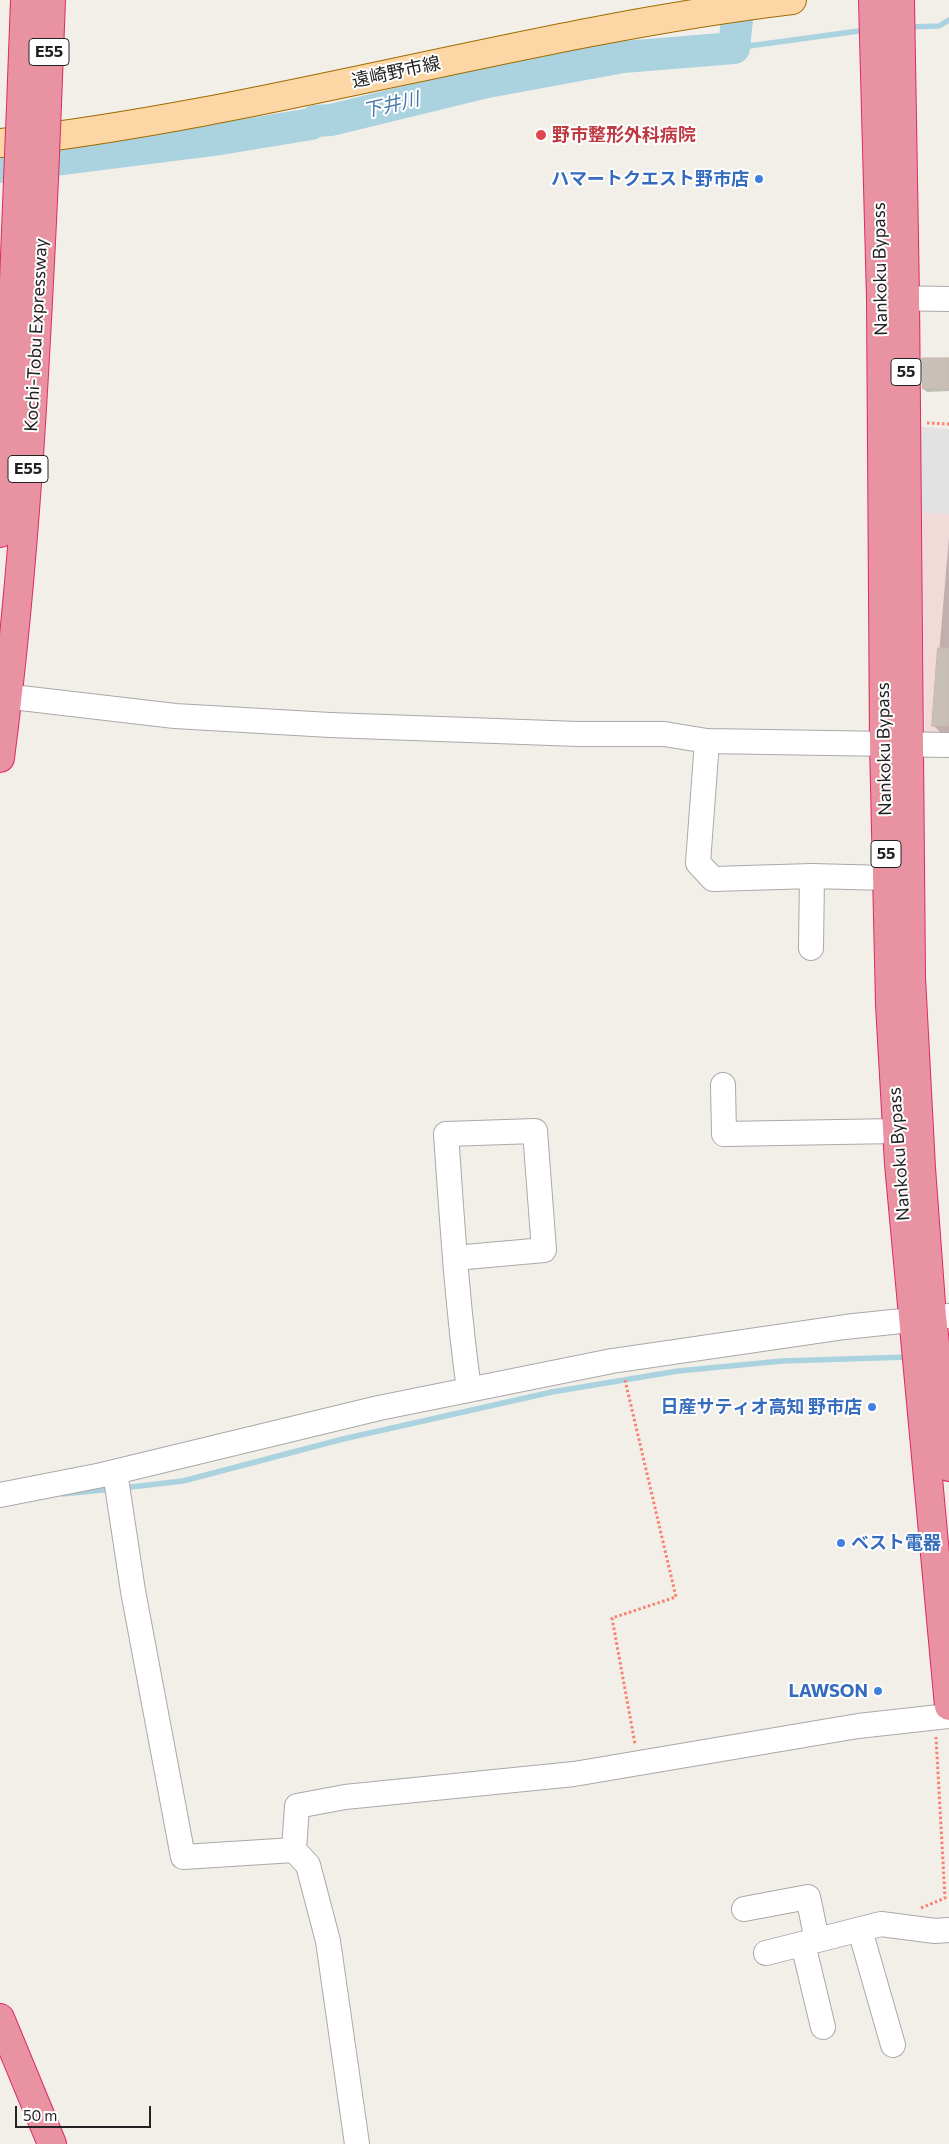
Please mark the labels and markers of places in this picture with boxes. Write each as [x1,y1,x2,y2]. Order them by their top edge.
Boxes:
place label: 野市整形外科病院 [552,124,696,146]
marker: 野市整形外科病院 [534,128,548,142]
place label: ハマートクエスト野市店 [551,168,749,190]
marker: ハマートクエスト野市店 [753,173,765,185]
place label: 日産サティオ高知 野市店 [661,1396,862,1418]
marker: 日産サティオ高知 野市店 [866,1401,878,1413]
place label: ベスト電器 [851,1532,941,1554]
marker: ベスト電器 [835,1537,847,1549]
place label: LAWSON [789,1680,868,1702]
marker: LAWSON [872,1685,884,1697]

